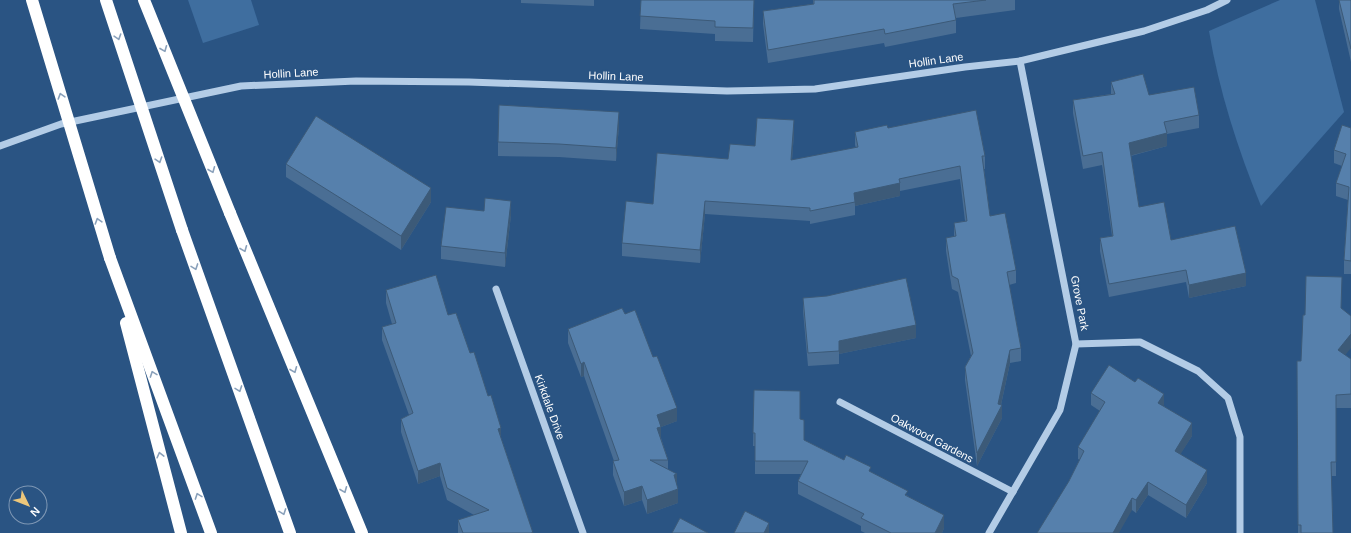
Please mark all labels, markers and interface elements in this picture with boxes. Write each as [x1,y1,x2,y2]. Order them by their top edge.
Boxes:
one-way arrow [113,33,122,40]
one-way arrow [160,45,168,52]
street label: Hollin Lane [908,50,964,70]
street label: Hollin Lane [263,66,319,80]
street label: Hollin Lane [588,69,644,83]
one-way arrow [57,93,66,100]
one-way arrow [154,157,163,164]
one-way arrow [208,166,216,173]
one-way arrow [95,217,103,224]
one-way arrow [240,246,248,253]
one-way arrow [191,263,199,270]
street label: Grove Park [1069,275,1091,332]
one-way arrow [290,366,298,373]
one-way arrow [149,371,157,378]
street label: Kirkdale Drive [533,373,567,441]
one-way arrow [234,386,242,393]
street label: Oakwood Gardens [889,411,976,465]
one-way arrow [157,451,165,458]
north arrow [8,485,48,525]
one-way arrow [339,485,347,493]
one-way arrow [194,493,202,500]
text: N [28,505,42,519]
one-way arrow [278,508,286,515]

